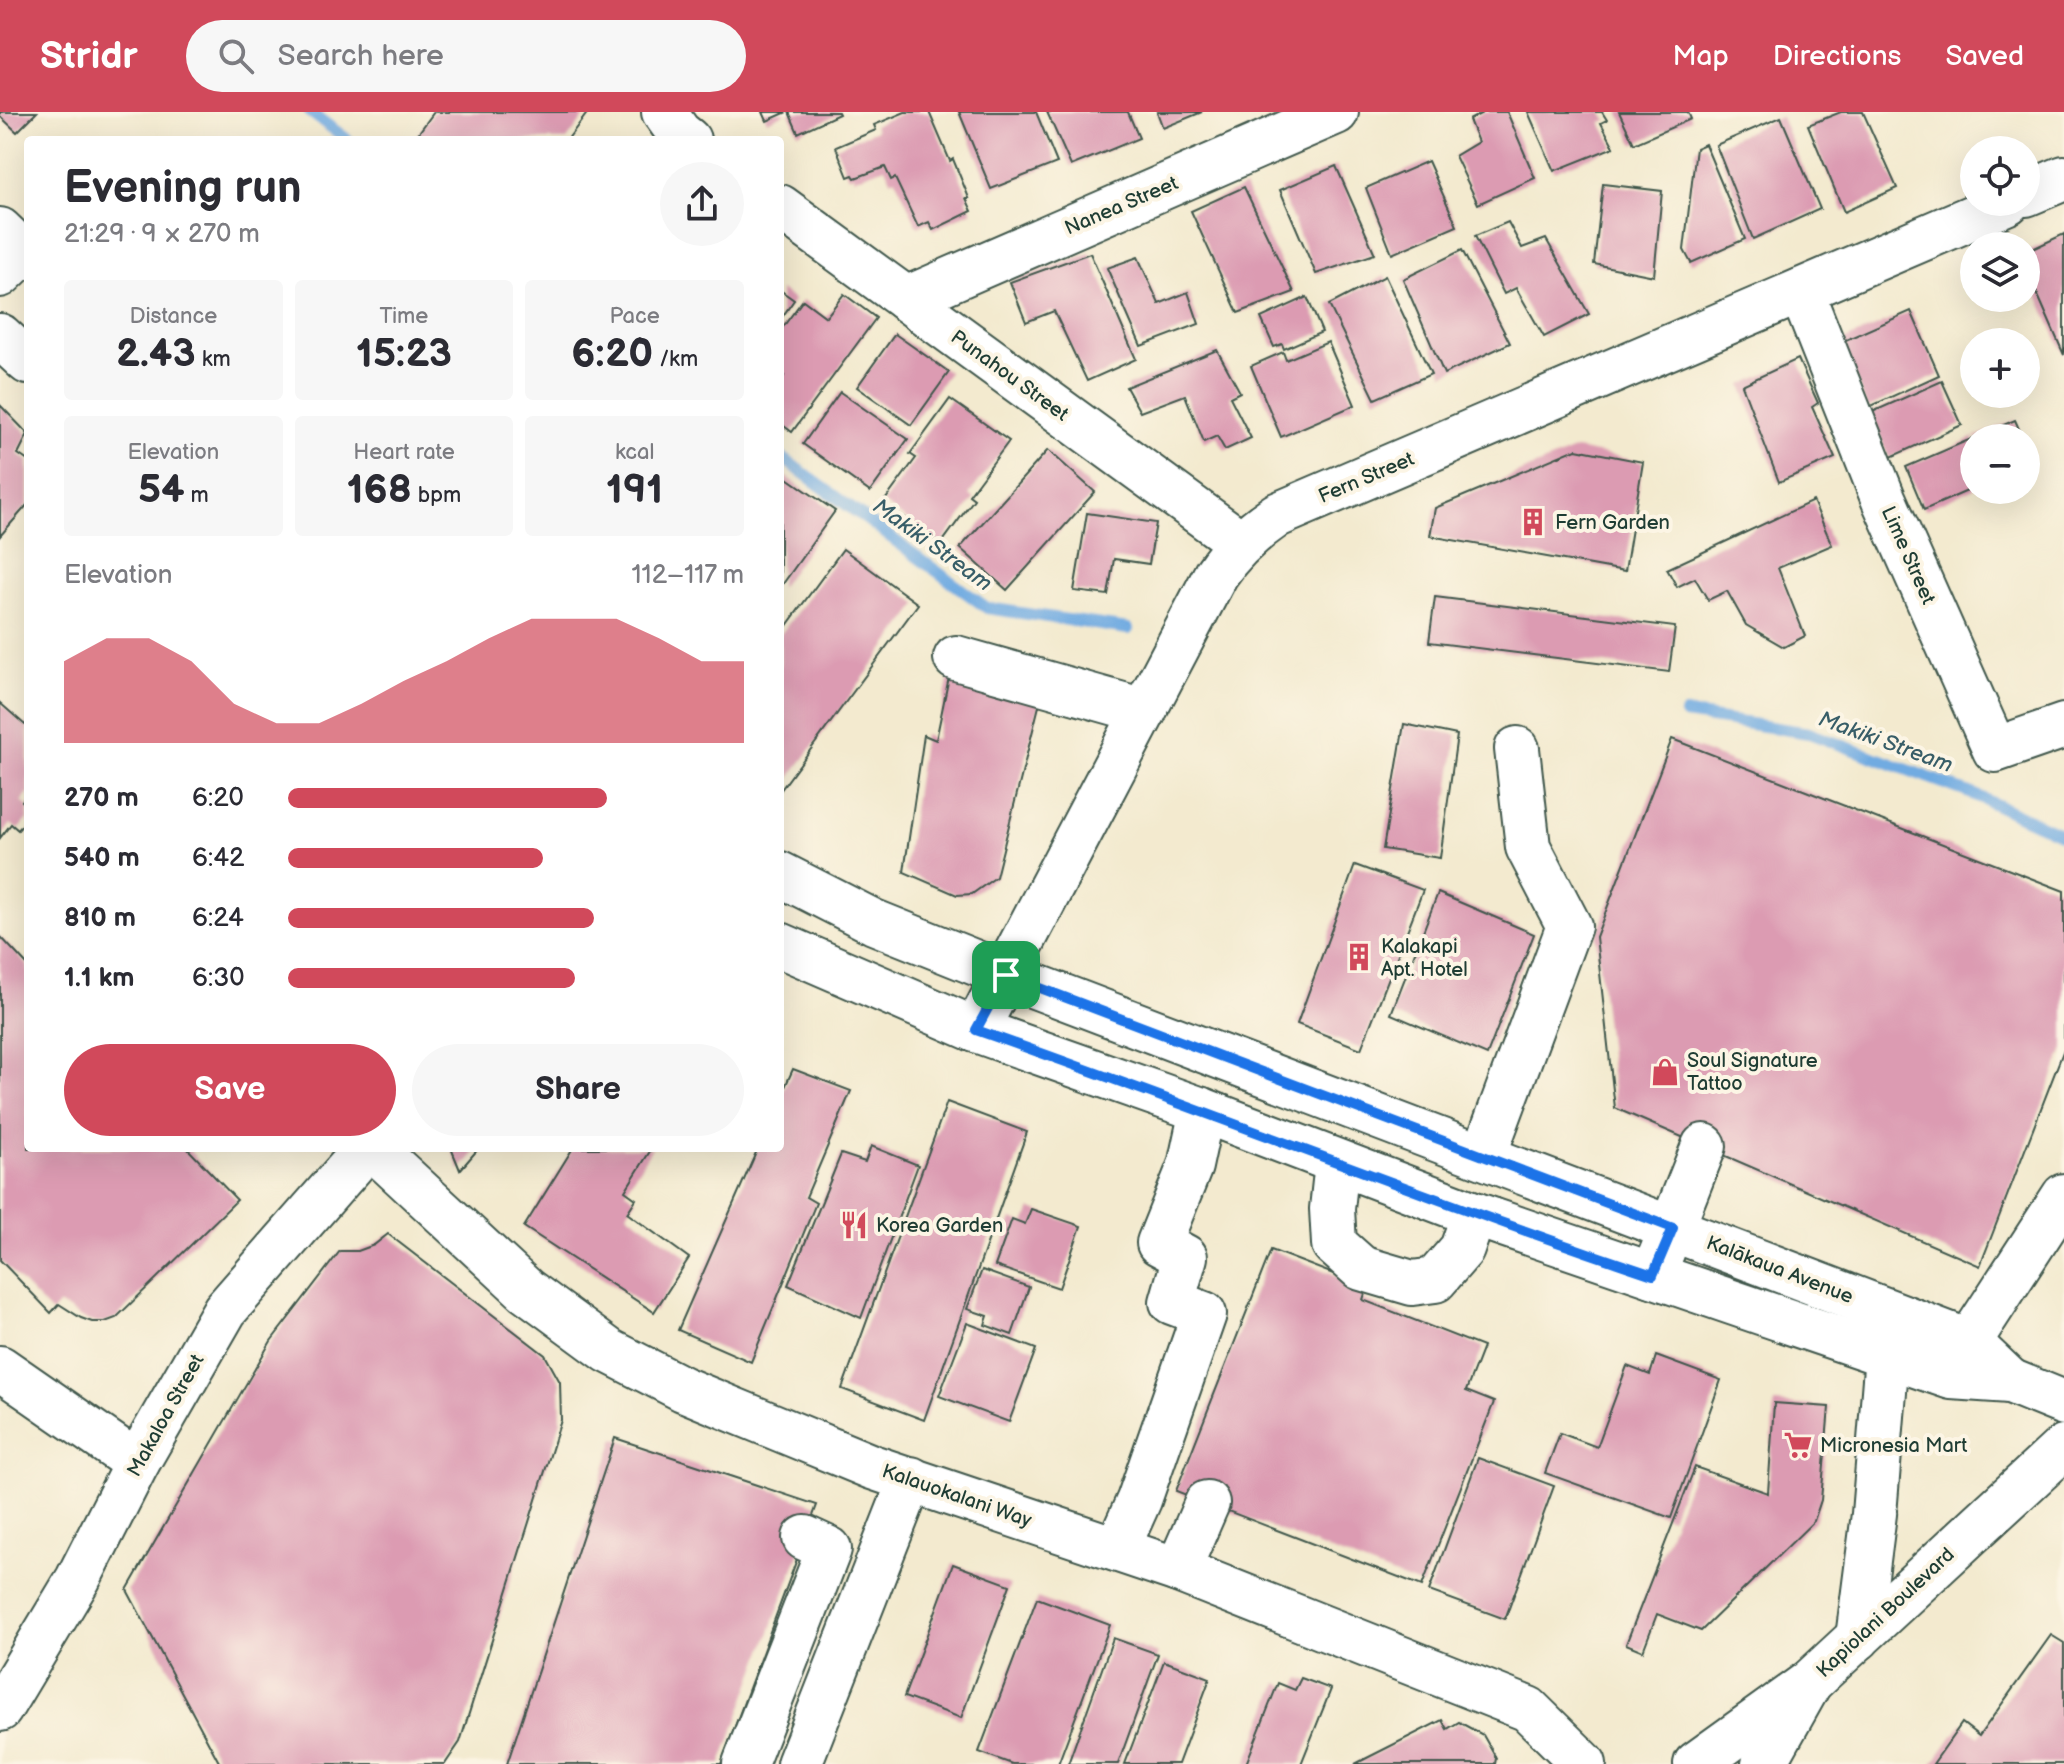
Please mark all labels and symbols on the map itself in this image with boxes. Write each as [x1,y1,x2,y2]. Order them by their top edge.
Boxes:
street label: Nanea Street [1061,171,1182,241]
street label: Punahou Street [946,325,1073,427]
street label: Fern Street [1315,447,1418,509]
water label: Makiki Stream [867,493,997,597]
street label: Lime Street [1876,503,1940,608]
building icon: Fern Garden [1518,507,1548,537]
place label: Fern Garden [1555,511,1670,535]
water label: Makiki Stream [1815,706,1956,779]
place label: Kalakapi Apt. Hotel [1381,935,1468,982]
pin [972,941,1040,1009]
building icon: Kalakapi Apt. Hotel [1344,942,1374,972]
place label: Soul Signature Tattoo [1687,1049,1818,1096]
shop icon: Soul Signature Tattoo [1650,1057,1680,1087]
restaurant icon: Korea Garden [839,1210,869,1240]
place label: Korea Garden [876,1214,1003,1238]
street label: Kalākaua Avenue [1703,1231,1857,1309]
street label: Makaloa Street [122,1350,209,1481]
supermarket icon: Micronesia Mart [1783,1430,1813,1460]
place label: Micronesia Mart [1820,1434,1967,1458]
street label: Kalauokalani Way [879,1459,1035,1533]
street label: Kapiolani Boulevard [1812,1543,1960,1683]

